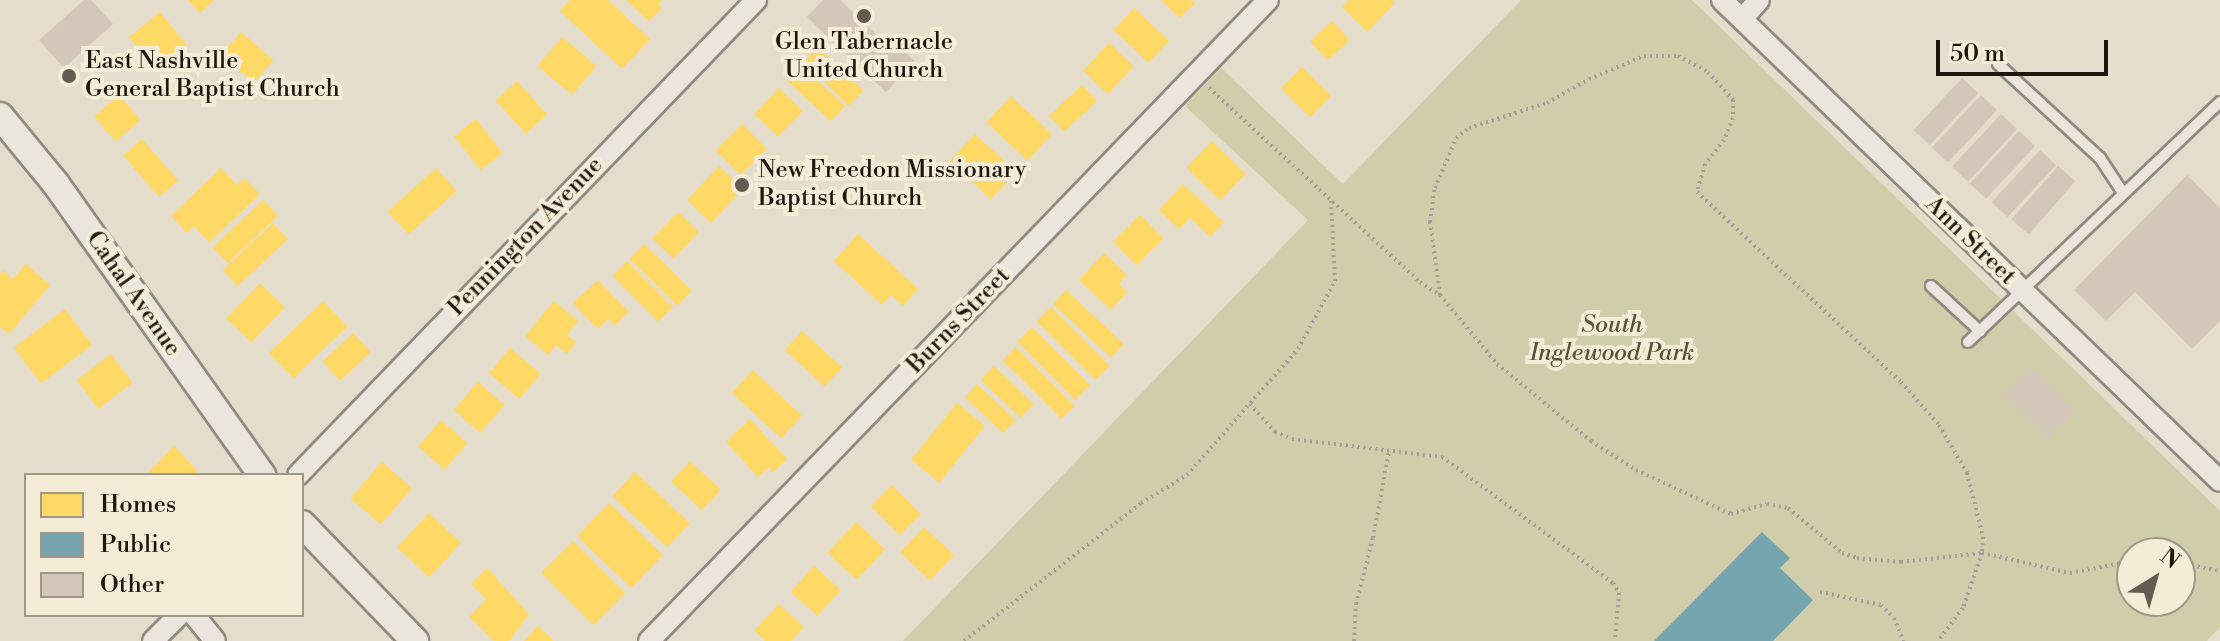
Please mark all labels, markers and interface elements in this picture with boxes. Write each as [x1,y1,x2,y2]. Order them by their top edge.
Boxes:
marker: Glen Tabernacle United Church [855,7,873,25]
scale bar [1940,24,2112,74]
place label: Glen Tabernacle United Church [775,29,953,85]
text: 50 m [1950,39,2005,69]
place label: East Nashville General Baptist Church [85,48,340,104]
marker: East Nashville General Baptist Church [60,67,78,85]
street label: Pennington Avenue [443,151,609,323]
place label: New Freedon Missionary Baptist Church [758,157,1026,213]
marker: New Freedon Missionary Baptist Church [733,176,751,194]
street label: Ann Street [1919,191,2021,291]
street label: Cahal Avenue [79,226,187,362]
street label: Burns Street [901,262,1017,380]
park label: South Inglewood Park [1530,312,1694,368]
legend [24,473,304,617]
text: Homes [100,490,176,520]
text: Public [100,530,171,560]
north arrow [2116,537,2196,617]
text: N [2154,543,2185,575]
text: Other [100,570,164,600]

